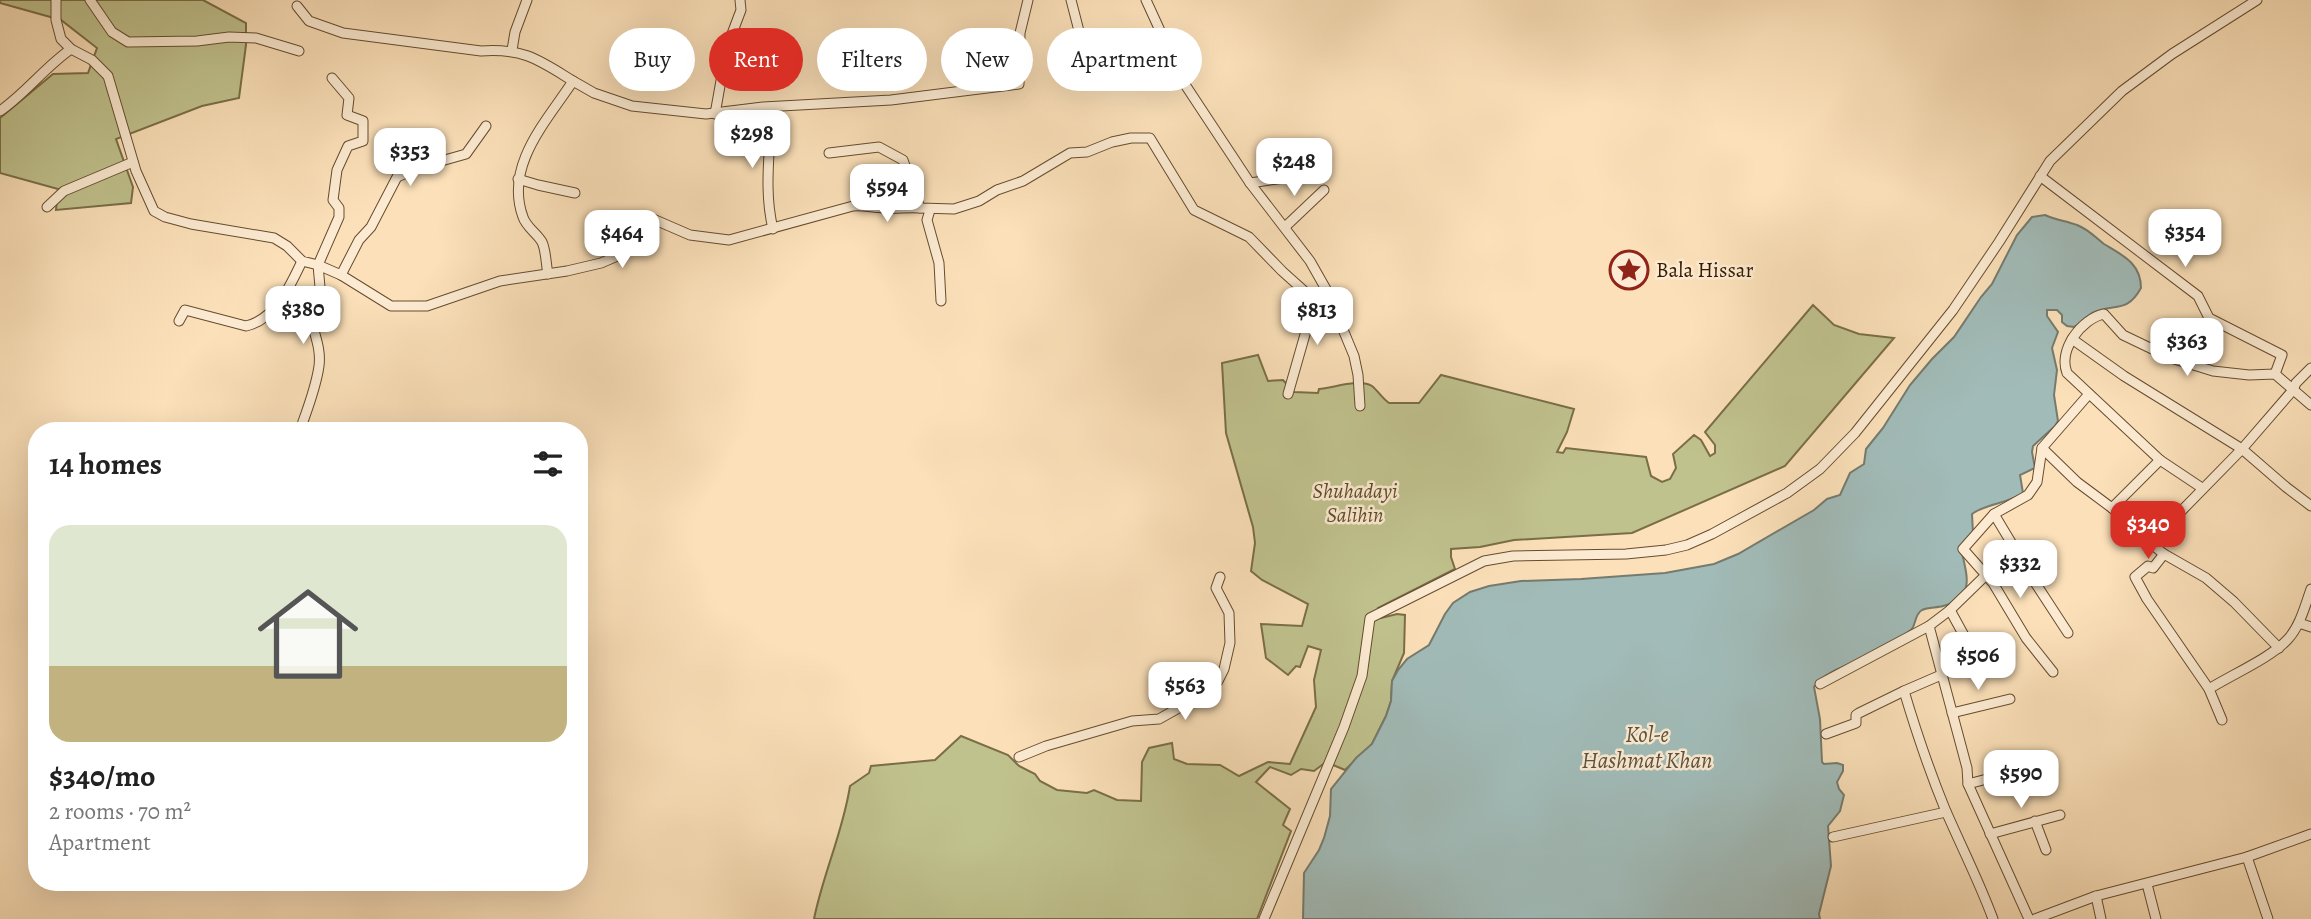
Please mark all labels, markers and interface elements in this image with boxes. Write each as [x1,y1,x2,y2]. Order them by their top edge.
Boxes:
chip: Buy [609,28,695,91]
chip: Rent [709,28,803,91]
chip: Filters [817,28,927,91]
chip: New [941,28,1033,91]
chip: Apartment [1047,28,1202,91]
pin: $298 [711,110,793,170]
text: $298 [730,117,774,148]
pin: $353 [369,128,451,188]
text: $353 [390,135,430,166]
pin: $248 [1253,138,1335,198]
text: $248 [1272,145,1316,176]
pin: $594 [846,164,928,224]
text: $594 [866,171,908,202]
pin: $464 [581,210,663,270]
pin: $354 [2144,210,2226,269]
text: $354 [2164,216,2206,247]
text: $464 [600,217,644,248]
place icon: Bala Hissar [1608,249,1650,291]
place label: Bala Hissar [1656,256,1754,284]
pin: $380 [262,286,344,346]
pin: $813 [1276,288,1358,347]
text: $380 [281,293,325,324]
text: $813 [1297,294,1337,325]
pin: $363 [2146,318,2228,378]
text: $363 [2166,325,2208,356]
text: 14 homes [49,444,162,484]
icon: filters [529,445,567,483]
park label: Shuhadayi Salihin [1312,477,1398,529]
pin: $340 [2107,502,2189,561]
text: $340 [2127,508,2170,539]
pin: $332 [1979,540,2061,600]
text: $332 [1999,547,2041,578]
icon: home [245,571,371,697]
pin: $506 [1937,632,2019,692]
text: $506 [1957,639,1999,670]
pin: $563 [1144,662,1226,722]
text: $563 [1164,669,1206,700]
water label: Kol-e Hashmat Khan [1582,719,1712,776]
pin: $590 [1980,750,2062,810]
text: $340/mo [49,756,156,796]
text: $590 [2000,757,2042,788]
text: 2 rooms · 70 m² [49,796,191,827]
text: Apartment [49,827,151,858]

